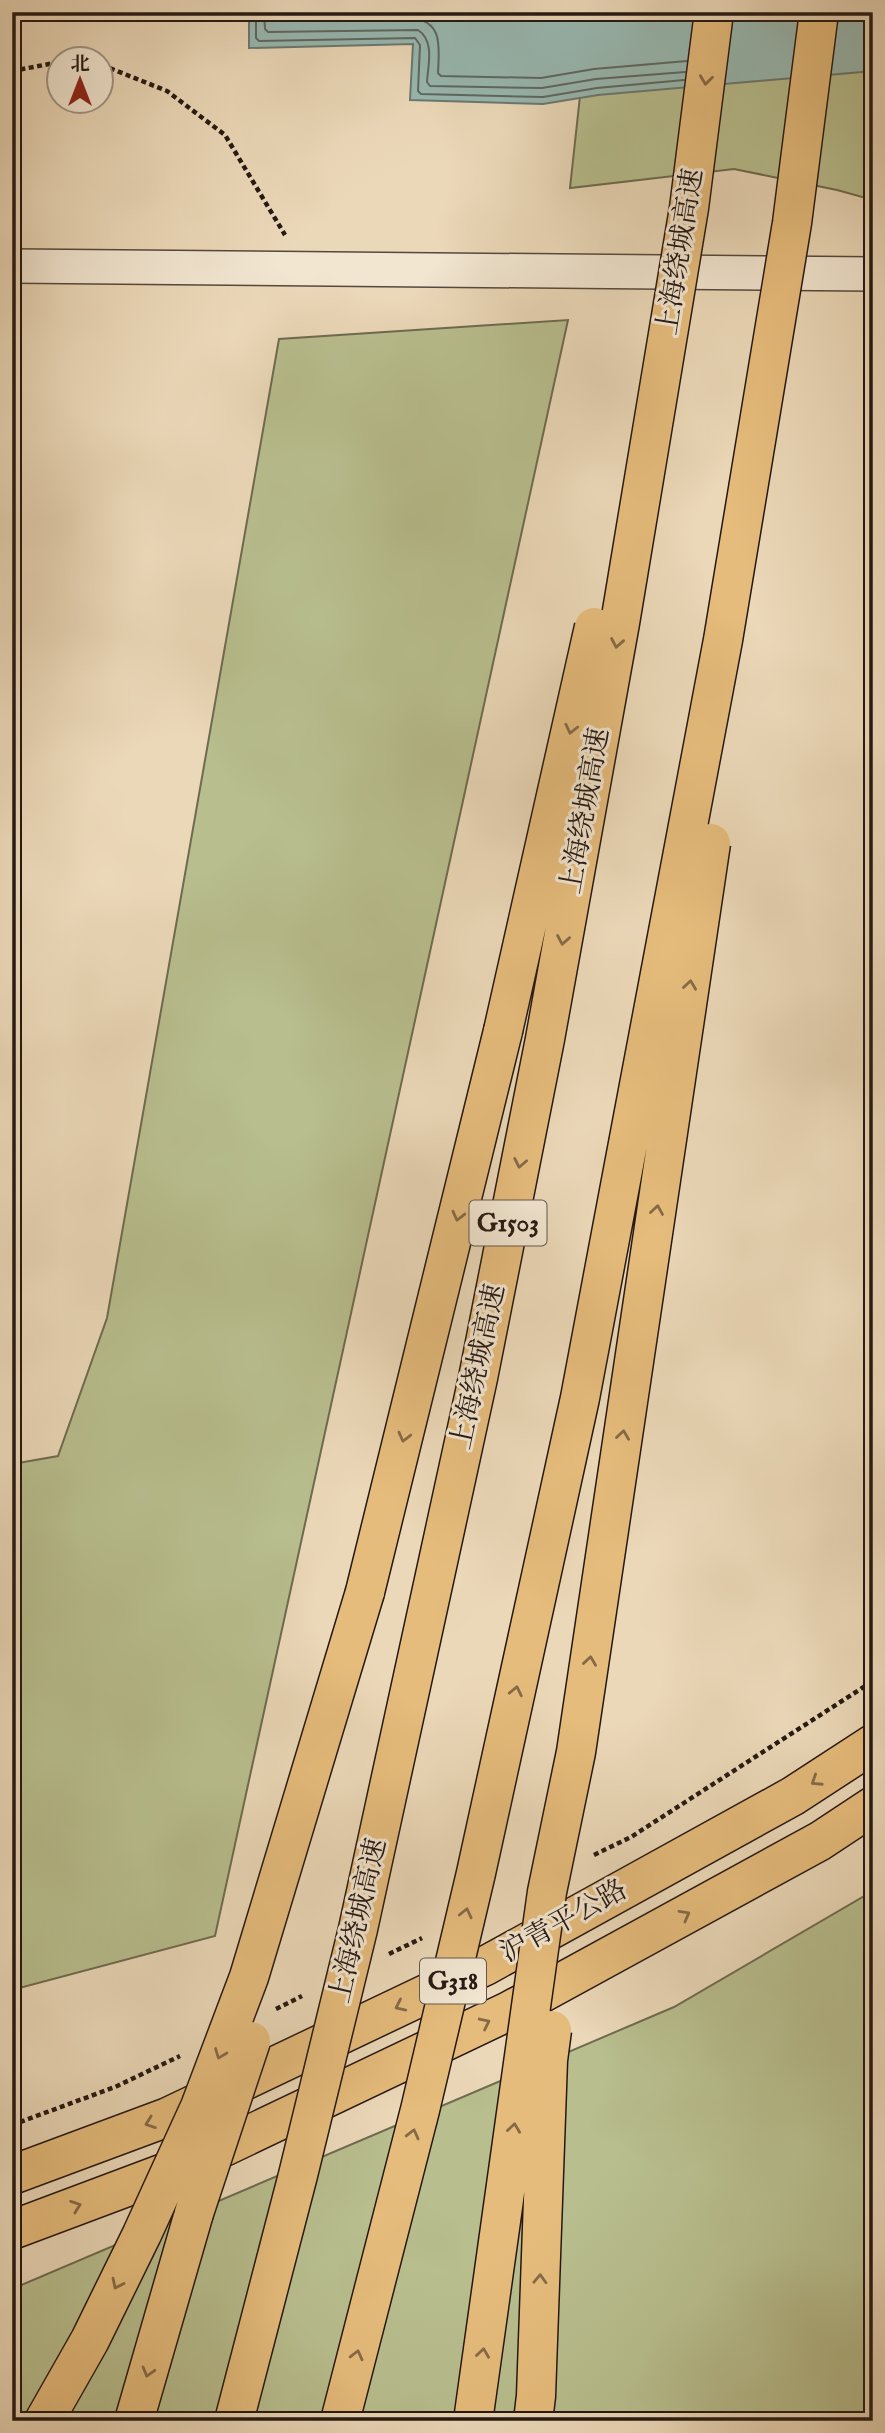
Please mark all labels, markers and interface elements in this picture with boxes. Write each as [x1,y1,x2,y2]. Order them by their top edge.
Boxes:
north arrow [46,46,116,116]
text: 北 [70,53,90,77]
one-way arrow [698,74,713,86]
street label: 上海绕城高速 [651,166,711,338]
one-way arrow [610,637,625,649]
one-way arrow [565,723,580,735]
street label: 上海绕城高速 [554,725,618,897]
one-way arrow [556,934,571,945]
one-way arrow [682,980,697,991]
one-way arrow [514,1157,529,1169]
road number: G1503 [470,1200,546,1246]
one-way arrow [649,1205,664,1216]
one-way arrow [452,1210,466,1222]
street label: 上海绕城高速 [444,1281,514,1453]
one-way arrow [615,1430,630,1441]
one-way arrow [397,1431,412,1443]
one-way arrow [582,1655,597,1666]
one-way arrow [507,1685,522,1697]
one-way arrow [810,1773,823,1786]
street label: 上海绕城高速 [323,1835,395,2007]
street label: 沪青平公路 [494,1873,634,1971]
one-way arrow [458,1907,472,1919]
one-way arrow [678,1910,690,1923]
road number: G318 [420,1958,486,2004]
one-way arrow [395,1998,407,2012]
one-way arrow [478,2017,490,2031]
one-way arrow [214,2047,228,2059]
one-way arrow [144,2115,156,2129]
one-way arrow [506,2122,521,2134]
one-way arrow [405,2128,419,2140]
one-way arrow [70,2200,82,2214]
one-way arrow [533,2274,548,2285]
one-way arrow [112,2277,126,2289]
one-way arrow [475,2347,490,2359]
one-way arrow [349,2349,363,2361]
one-way arrow [141,2366,156,2378]

